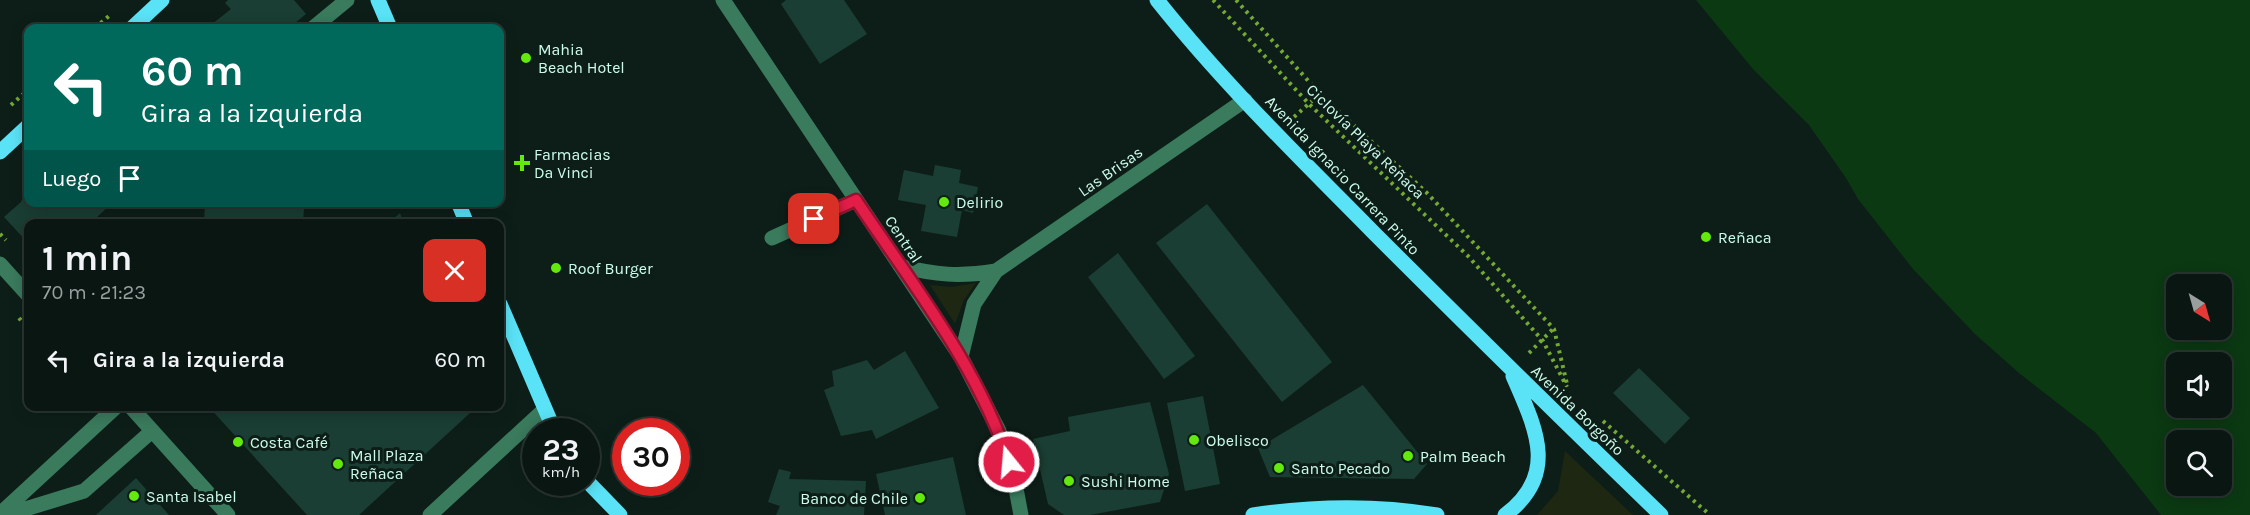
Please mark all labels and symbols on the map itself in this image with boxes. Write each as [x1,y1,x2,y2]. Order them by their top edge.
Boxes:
place label: Mahia Beach Hotel [538,40,625,77]
marker: Mahia Beach Hotel [519,51,533,65]
street label: Ciclovía Playa Reñaca [1303,80,1429,203]
street label: Avenida Ignacio Carrera Pinto [1261,92,1424,259]
street label: Las Brisas [1074,142,1146,201]
place label: Farmacias Da Vinci [534,145,611,182]
marker: Farmacias Da Vinci [515,156,529,170]
pin [788,193,839,244]
place label: Delirio [956,193,1003,212]
marker: Delirio [937,195,951,209]
street label: Central [881,212,926,266]
place label: Reñaca [1718,228,1772,247]
marker: Reñaca [1699,230,1713,244]
place label: Roof Burger [568,259,653,278]
marker: Roof Burger [549,261,563,275]
north arrow [2166,274,2232,340]
street label: Avenida Borgoño [1527,361,1628,460]
speed limit sign: 30 [612,418,690,496]
position arrow [977,430,1041,494]
place label: Obelisco [1206,431,1269,450]
place label: Costa Café [250,433,328,452]
marker: Obelisco [1187,433,1201,447]
marker: Costa Café [231,435,245,449]
place label: Mall Plaza Reñaca [350,446,424,483]
place label: Palm Beach [1420,447,1506,466]
marker: Palm Beach [1401,449,1415,463]
marker: Mall Plaza Reñaca [331,457,345,471]
place label: Santo Pecado [1291,459,1390,478]
marker: Santo Pecado [1272,461,1286,475]
place label: Sushi Home [1081,472,1170,491]
marker: Sushi Home [1062,474,1076,488]
place label: Santa Isabel [146,487,237,506]
marker: Santa Isabel [127,489,141,503]
place label: Banco de Chile [800,489,908,508]
marker: Banco de Chile [913,491,927,505]

